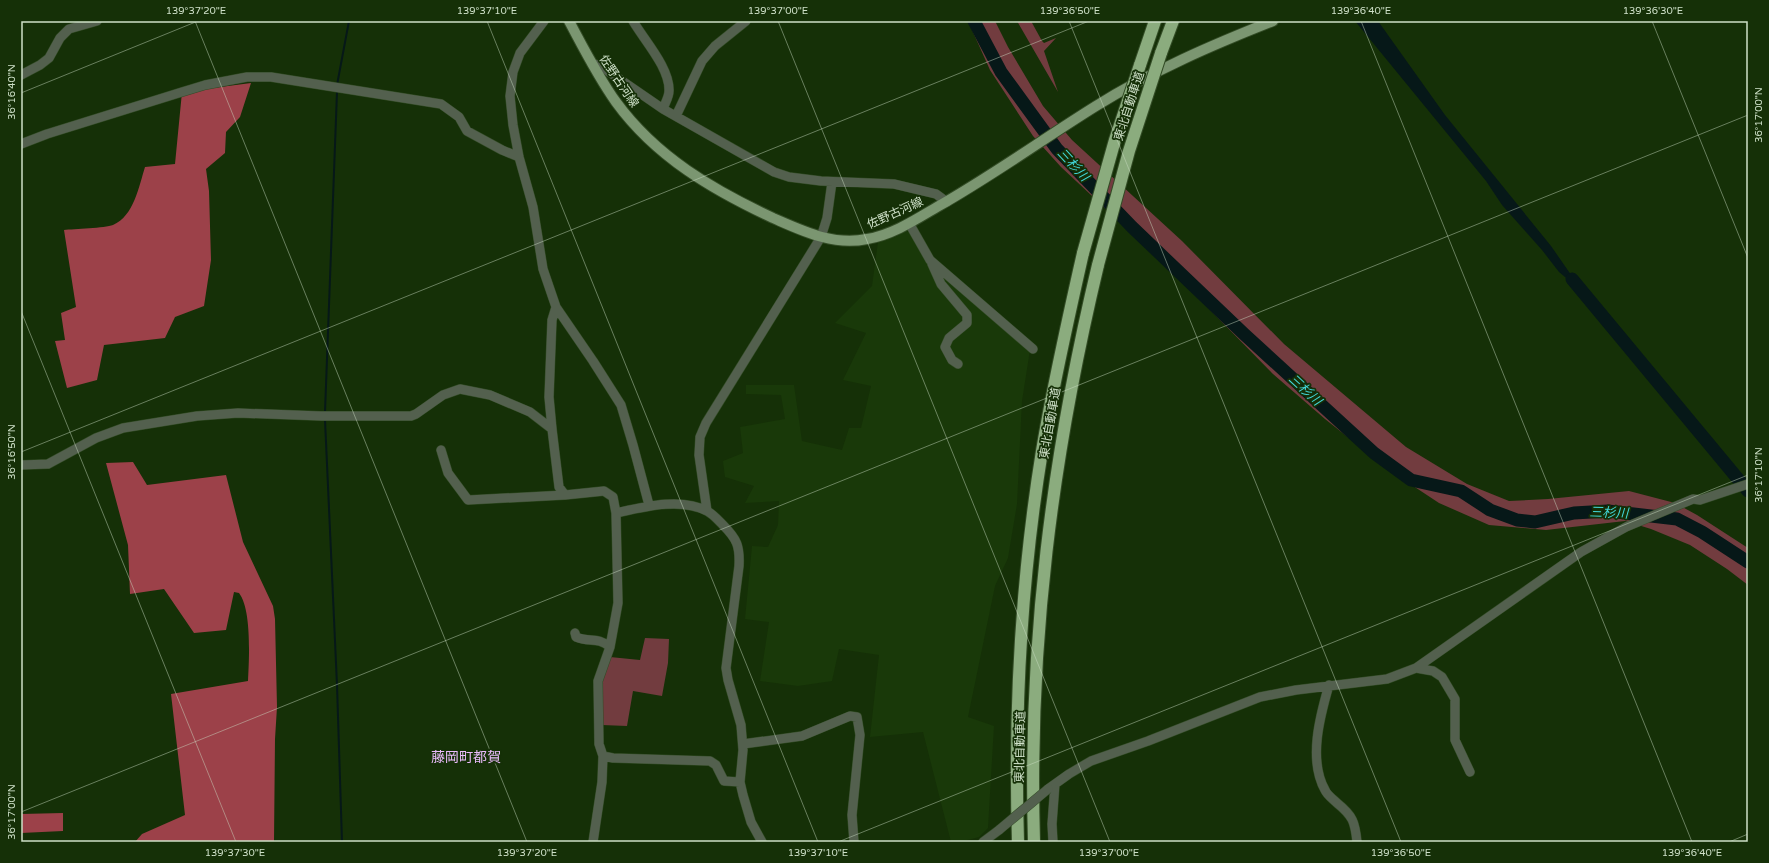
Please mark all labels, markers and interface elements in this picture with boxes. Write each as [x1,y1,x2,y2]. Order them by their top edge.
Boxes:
text: 139°37'20"E [166,5,226,17]
text: 139°37'10"E [457,5,517,17]
text: 139°37'00"E [748,5,808,17]
text: 139°36'50"E [1040,5,1100,17]
text: 139°36'40"E [1331,5,1391,17]
text: 139°36'30"E [1623,5,1683,17]
street label: 佐野古河線 [596,52,642,110]
text: 36°16'40"N [6,64,18,120]
street label: 東北自動車道 [1111,70,1147,142]
text: 36°17'00"N [1753,87,1765,143]
water label: 三杉川 [1054,145,1094,186]
street label: 佐野古河線 [865,194,925,232]
water label: 三杉川 [1285,371,1326,411]
street label: 東北自動車道 [1037,386,1063,460]
text: 36°16'50"N [6,424,18,480]
text: 36°17'10"N [1753,447,1765,503]
water label: 三杉川 [1589,504,1631,522]
street label: 東北自動車道 [1012,711,1028,783]
district label: 藤岡町都賀 [431,749,501,766]
text: 36°17'00"N [6,784,18,840]
text: 139°37'30"E [205,847,265,859]
text: 139°37'20"E [497,847,557,859]
text: 139°37'10"E [788,847,848,859]
text: 139°37'00"E [1079,847,1139,859]
text: 139°36'50"E [1371,847,1431,859]
text: 139°36'40"E [1662,847,1722,859]

